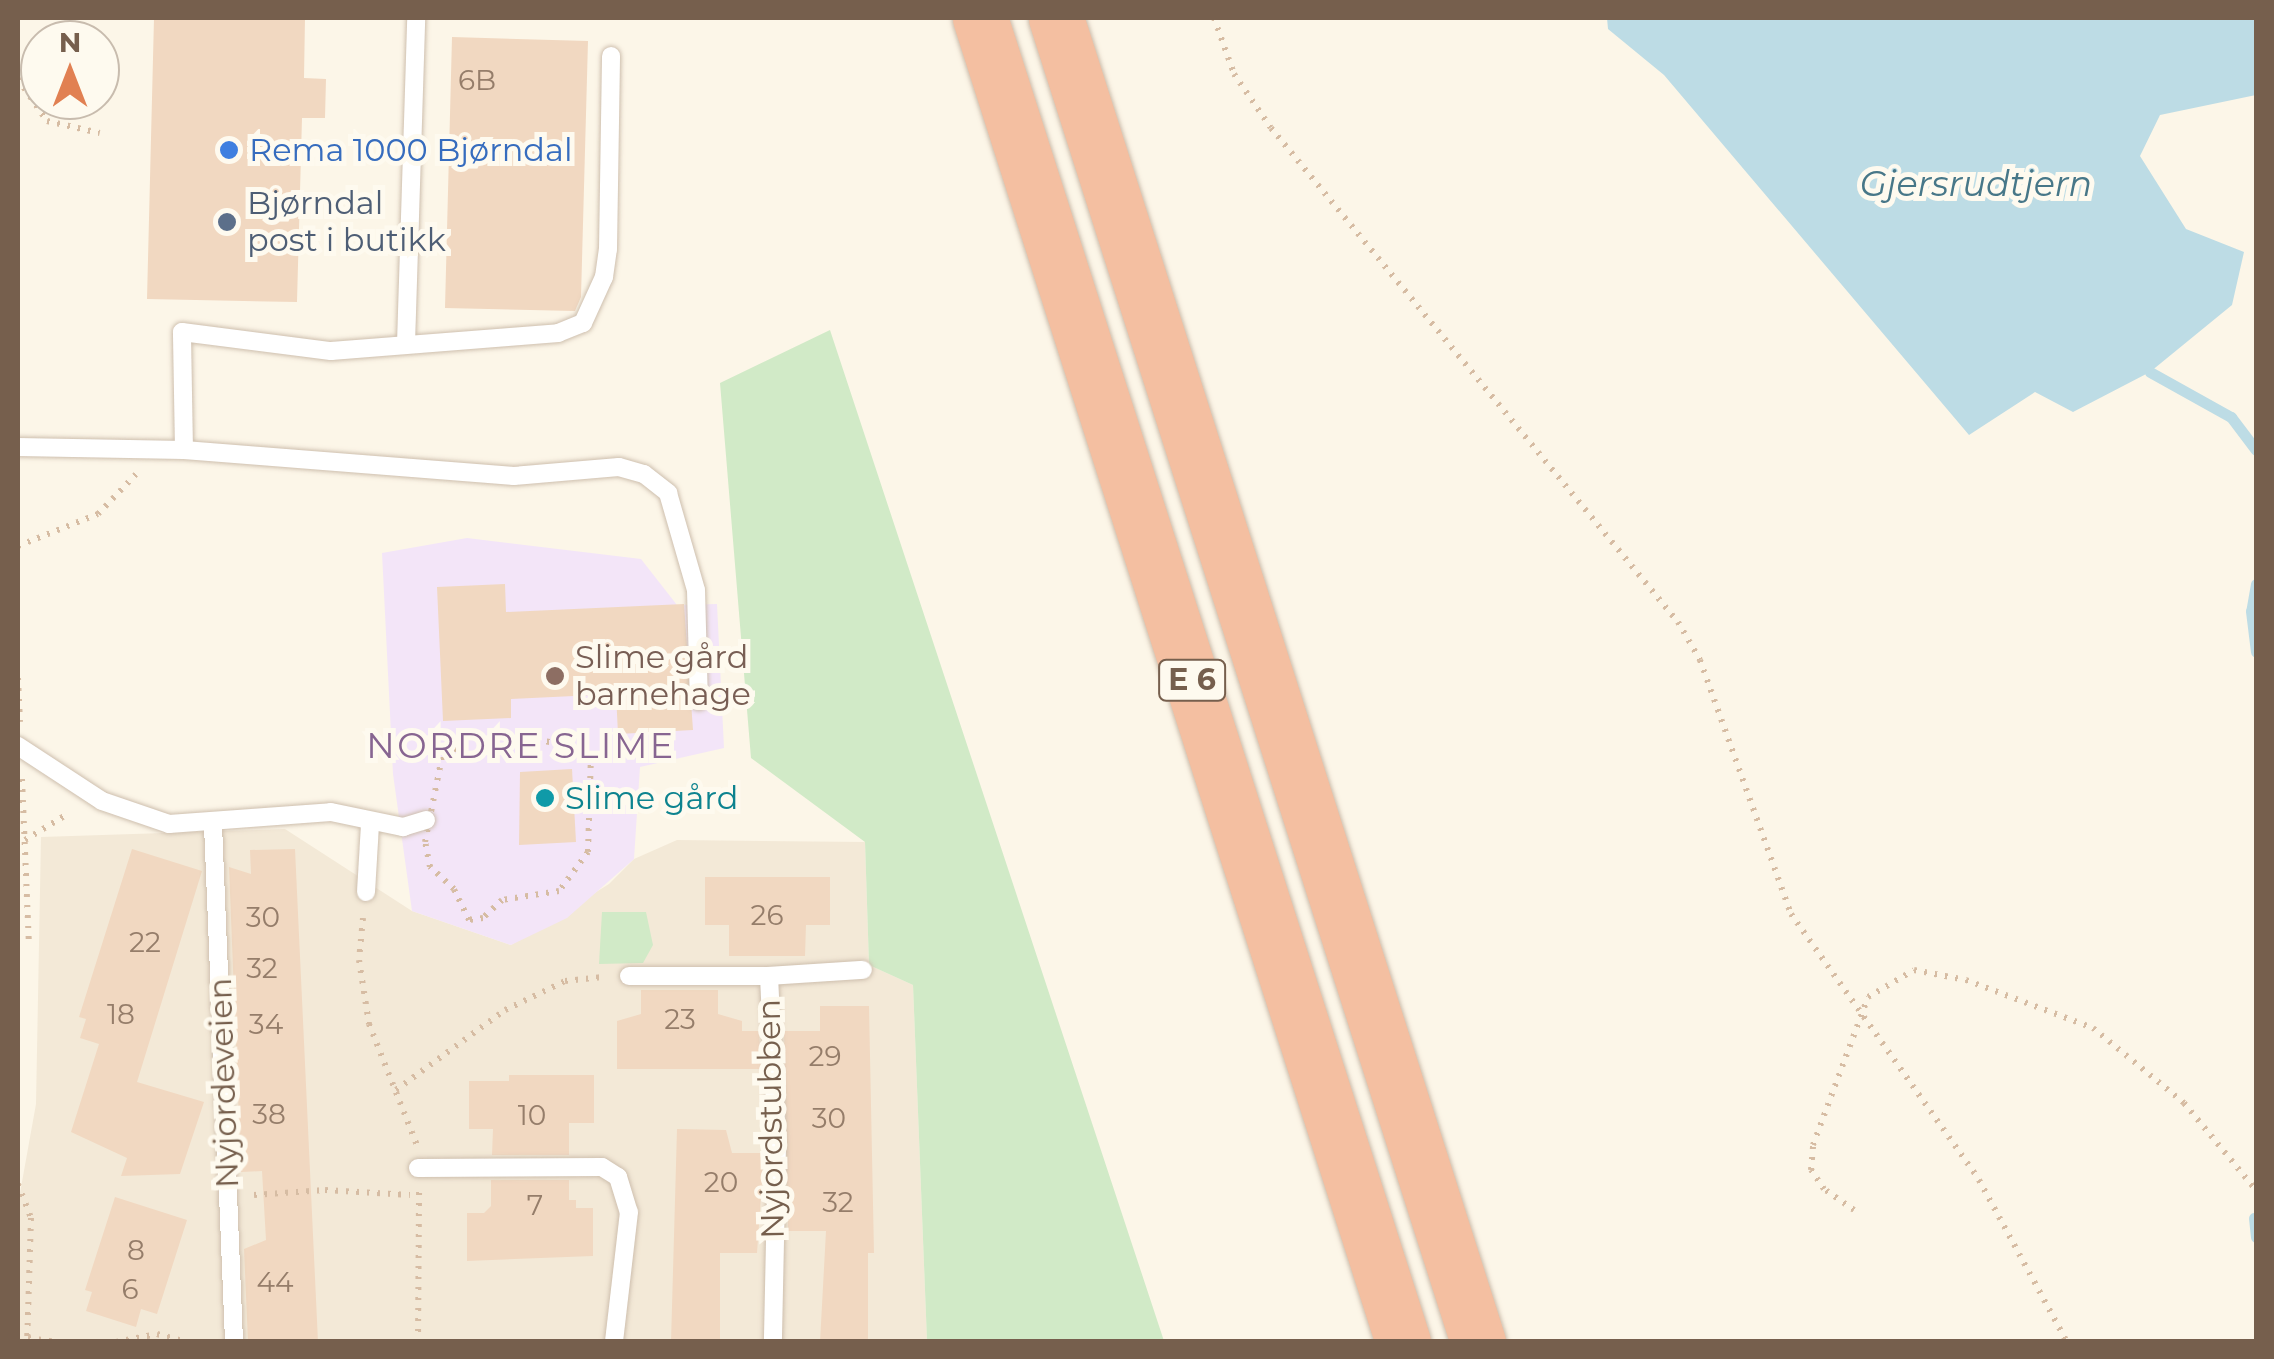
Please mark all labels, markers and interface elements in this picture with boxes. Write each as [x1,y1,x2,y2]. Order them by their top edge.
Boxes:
north arrow [20,20,120,120]
text: N [59,25,81,59]
house number: 6B [458,63,496,97]
place label: Rema 1000 Bjørndal [249,131,573,169]
marker: Rema 1000 Bjørndal [218,139,240,161]
water label: Gjersrudtjern [1860,163,2092,205]
place label: Bjørndal post i butikk [247,185,446,260]
marker: Bjørndal post i butikk [216,211,238,233]
place label: Slime gård barnehage [575,639,751,714]
road number: E 6 [1157,655,1227,705]
marker: Slime gård barnehage [544,665,566,687]
district label: NORDRE SLIME [366,725,676,767]
place label: Slime gård [565,779,738,817]
marker: Slime gård [534,787,556,809]
house number: 26 [751,898,783,932]
house number: 30 [246,900,280,934]
house number: 22 [129,925,161,959]
house number: 32 [246,951,278,985]
street label: Nyjordeveien [201,977,247,1189]
house number: 18 [107,997,135,1031]
street label: Nyjordstubben [750,999,792,1239]
house number: 23 [664,1002,696,1036]
house number: 34 [249,1007,283,1041]
house number: 29 [809,1039,841,1073]
house number: 38 [252,1097,286,1131]
house number: 10 [518,1098,546,1132]
house number: 30 [812,1101,846,1135]
house number: 20 [704,1165,738,1199]
house number: 32 [822,1185,854,1219]
house number: 7 [527,1188,543,1222]
house number: 8 [127,1233,145,1267]
house number: 44 [256,1265,294,1299]
house number: 6 [121,1272,139,1306]

